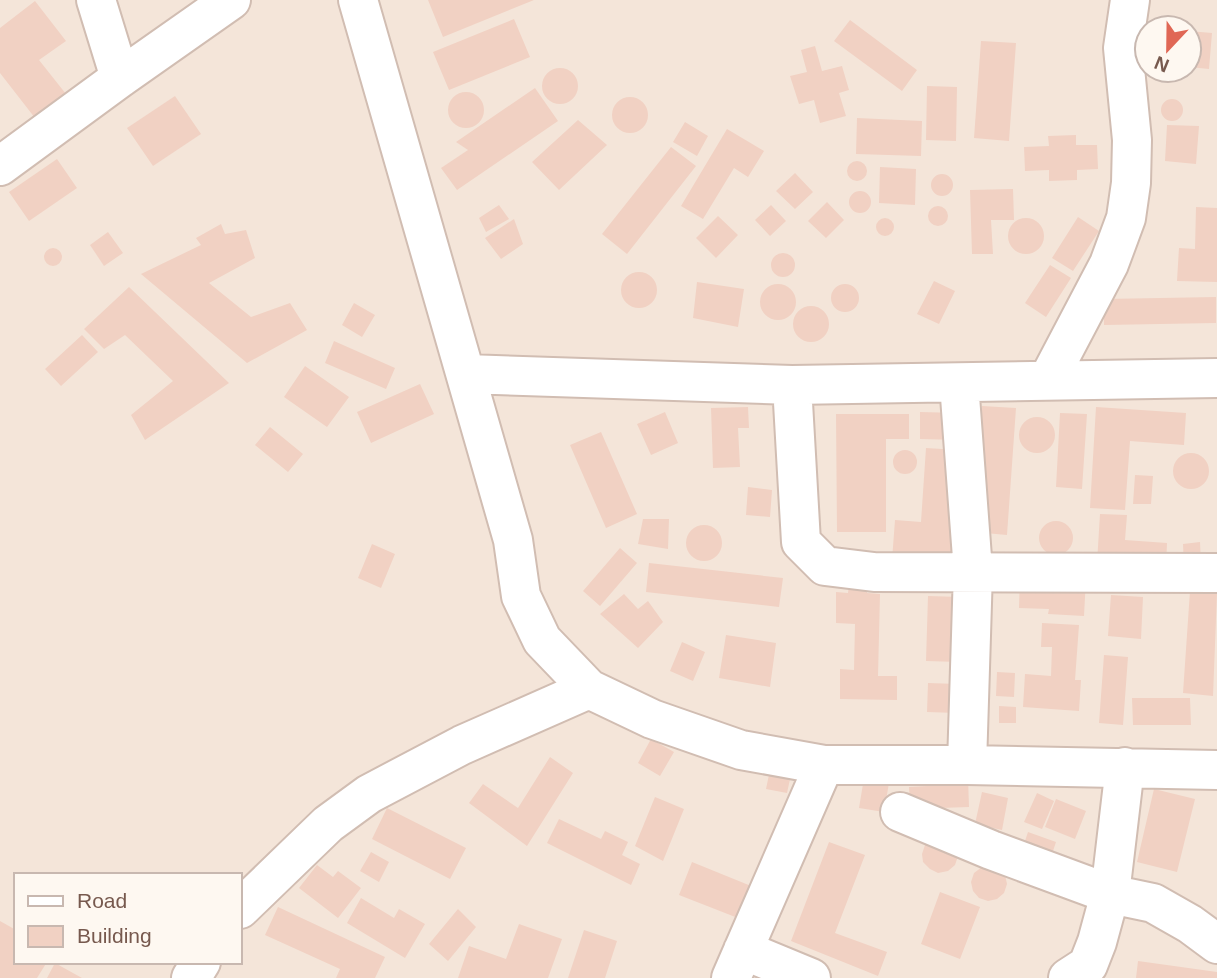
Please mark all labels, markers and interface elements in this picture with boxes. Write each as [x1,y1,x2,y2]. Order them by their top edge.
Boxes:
north arrow [1133,14,1203,84]
text: N [1152,52,1172,77]
legend [14,873,242,964]
text: Road [77,889,127,912]
text: Building [77,924,152,947]

